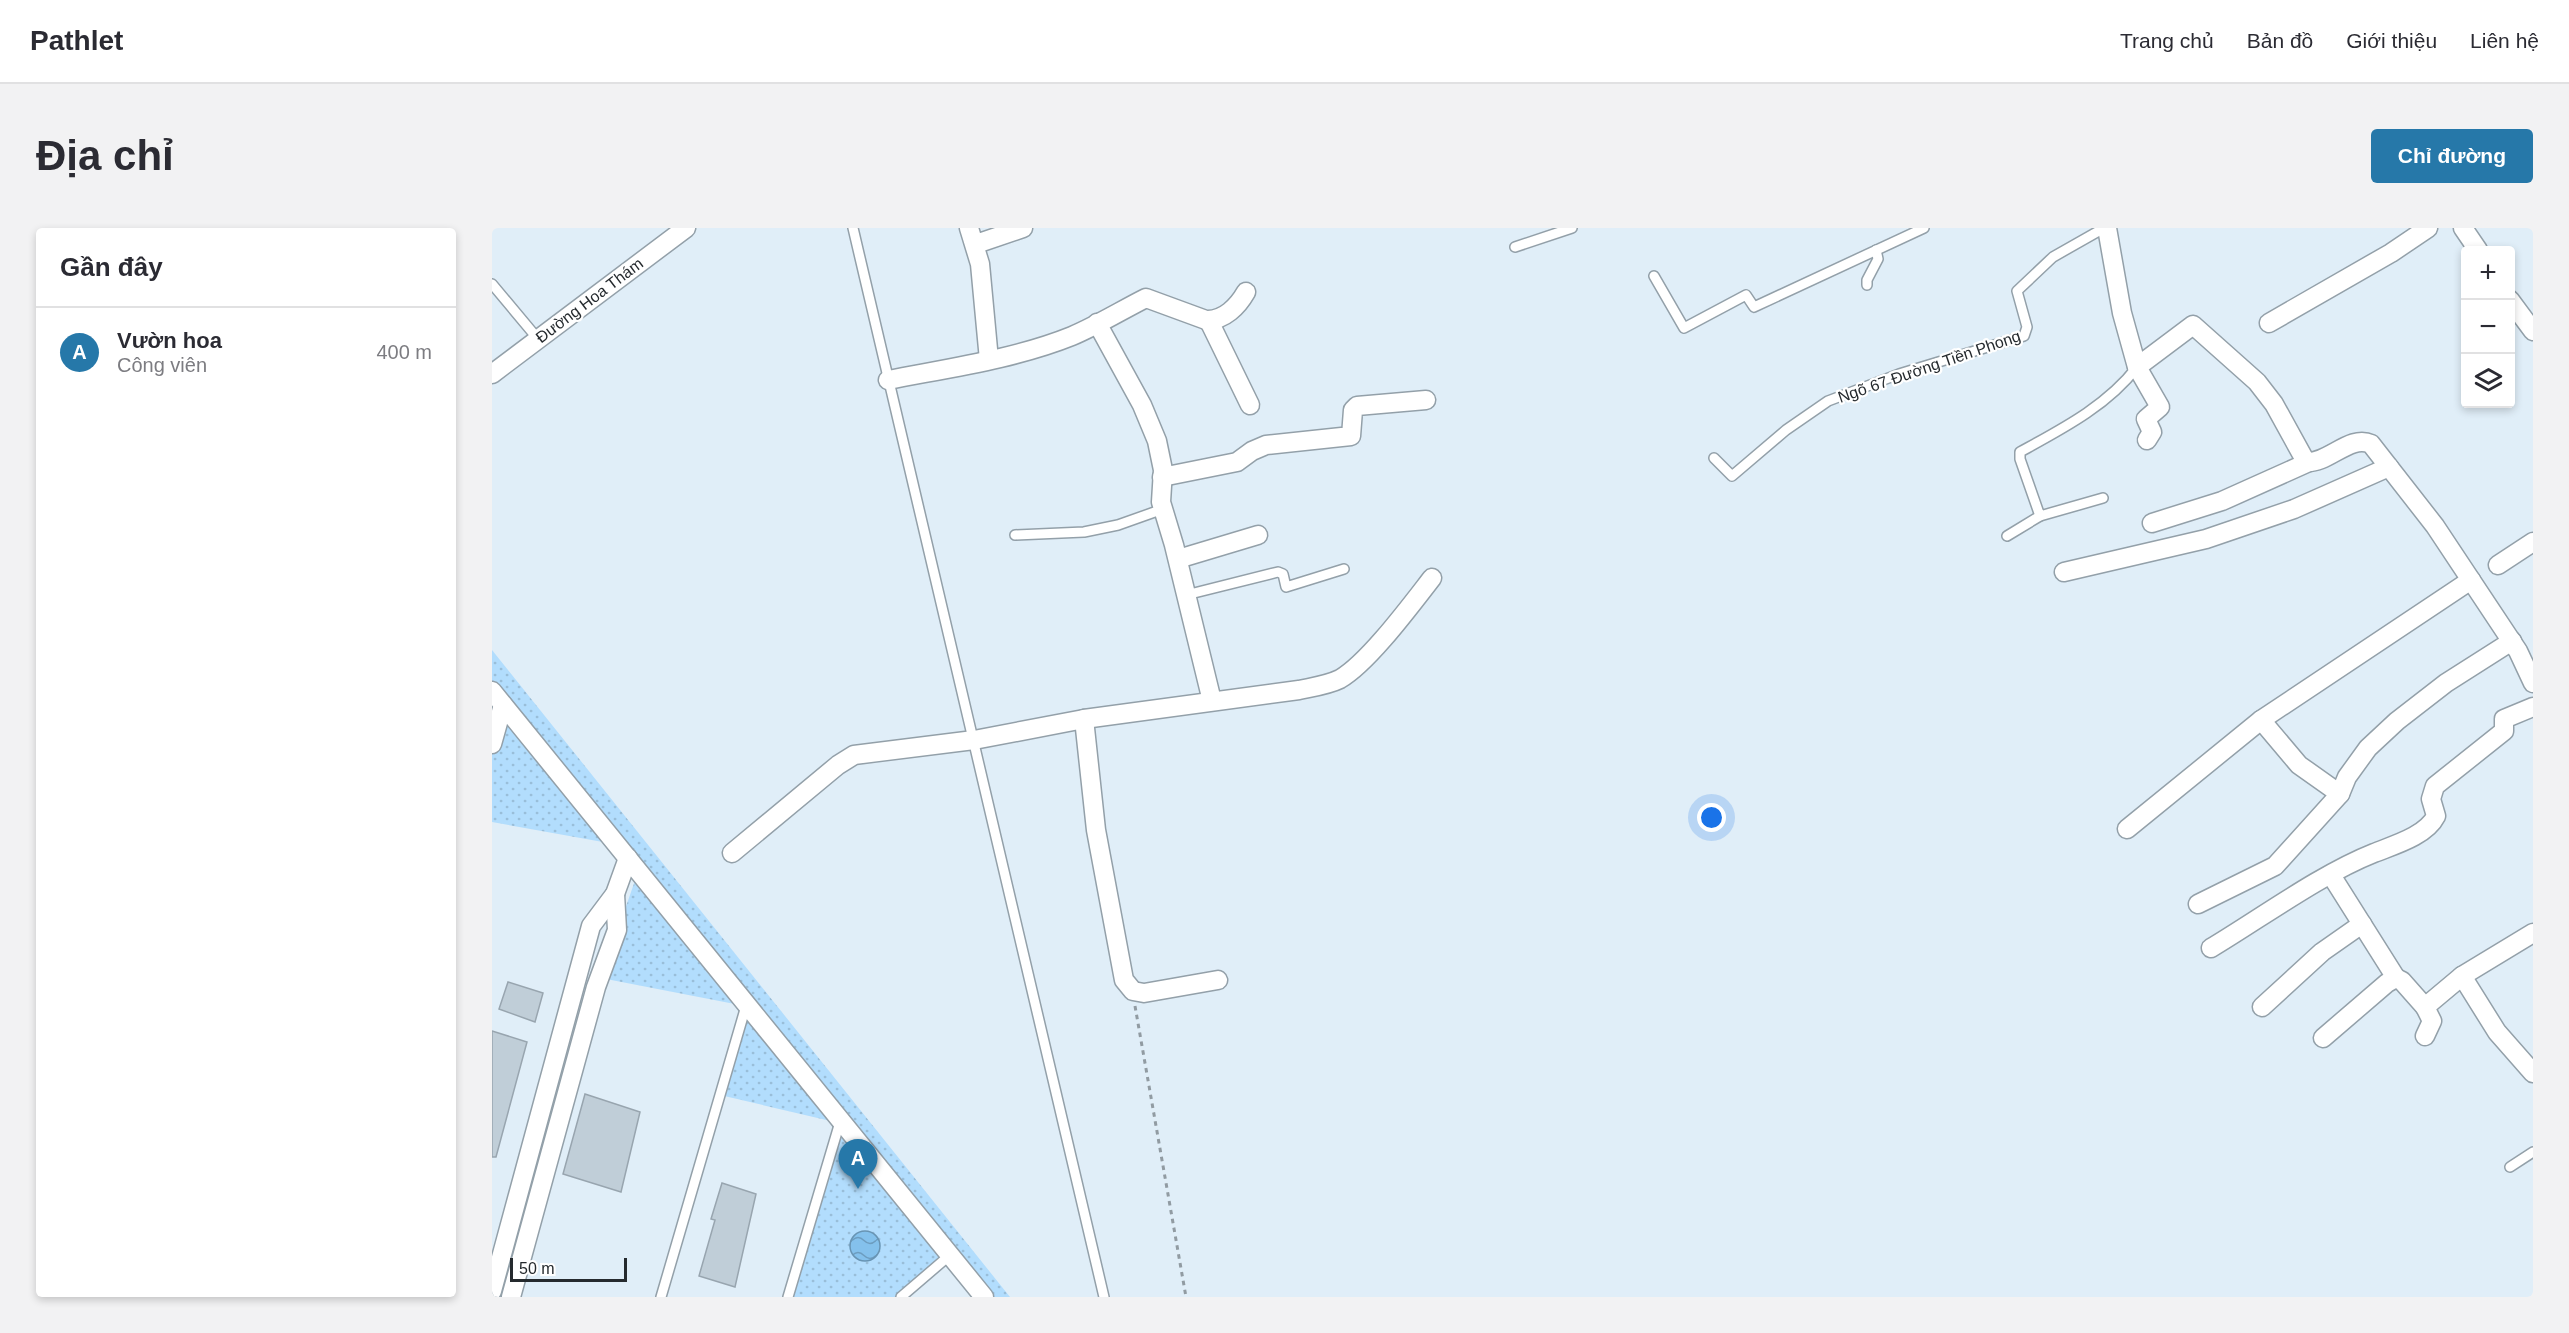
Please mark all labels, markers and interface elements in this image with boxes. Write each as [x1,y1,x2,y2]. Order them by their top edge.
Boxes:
text: Pathlet [30,25,123,56]
text: Trang chủ [2120,29,2214,52]
text: Bản đồ [2247,29,2313,52]
text: Giới thiệu [2346,29,2437,52]
text: Liên hệ [2470,29,2539,52]
button: Chỉ đường [2371,129,2533,183]
text: Địa chỉ [36,132,174,179]
map controls [2461,246,2515,408]
button: + [2461,246,2515,300]
text: Gần đây [60,252,163,282]
street label: Đường Hoa Thám [533,255,646,346]
button: − [2461,300,2515,354]
street label: Ngõ 67 Đường Tiền Phong [1836,327,2023,406]
text: Vườn hoa [117,328,222,353]
text: A [72,341,87,363]
text: 400 m [376,341,432,363]
text: Công viên [117,354,207,376]
button: layers [2461,354,2515,408]
your location [1697,803,1726,832]
pin: A [838,1140,878,1189]
scale bar [510,1255,627,1282]
text: 50 m [519,1260,555,1277]

